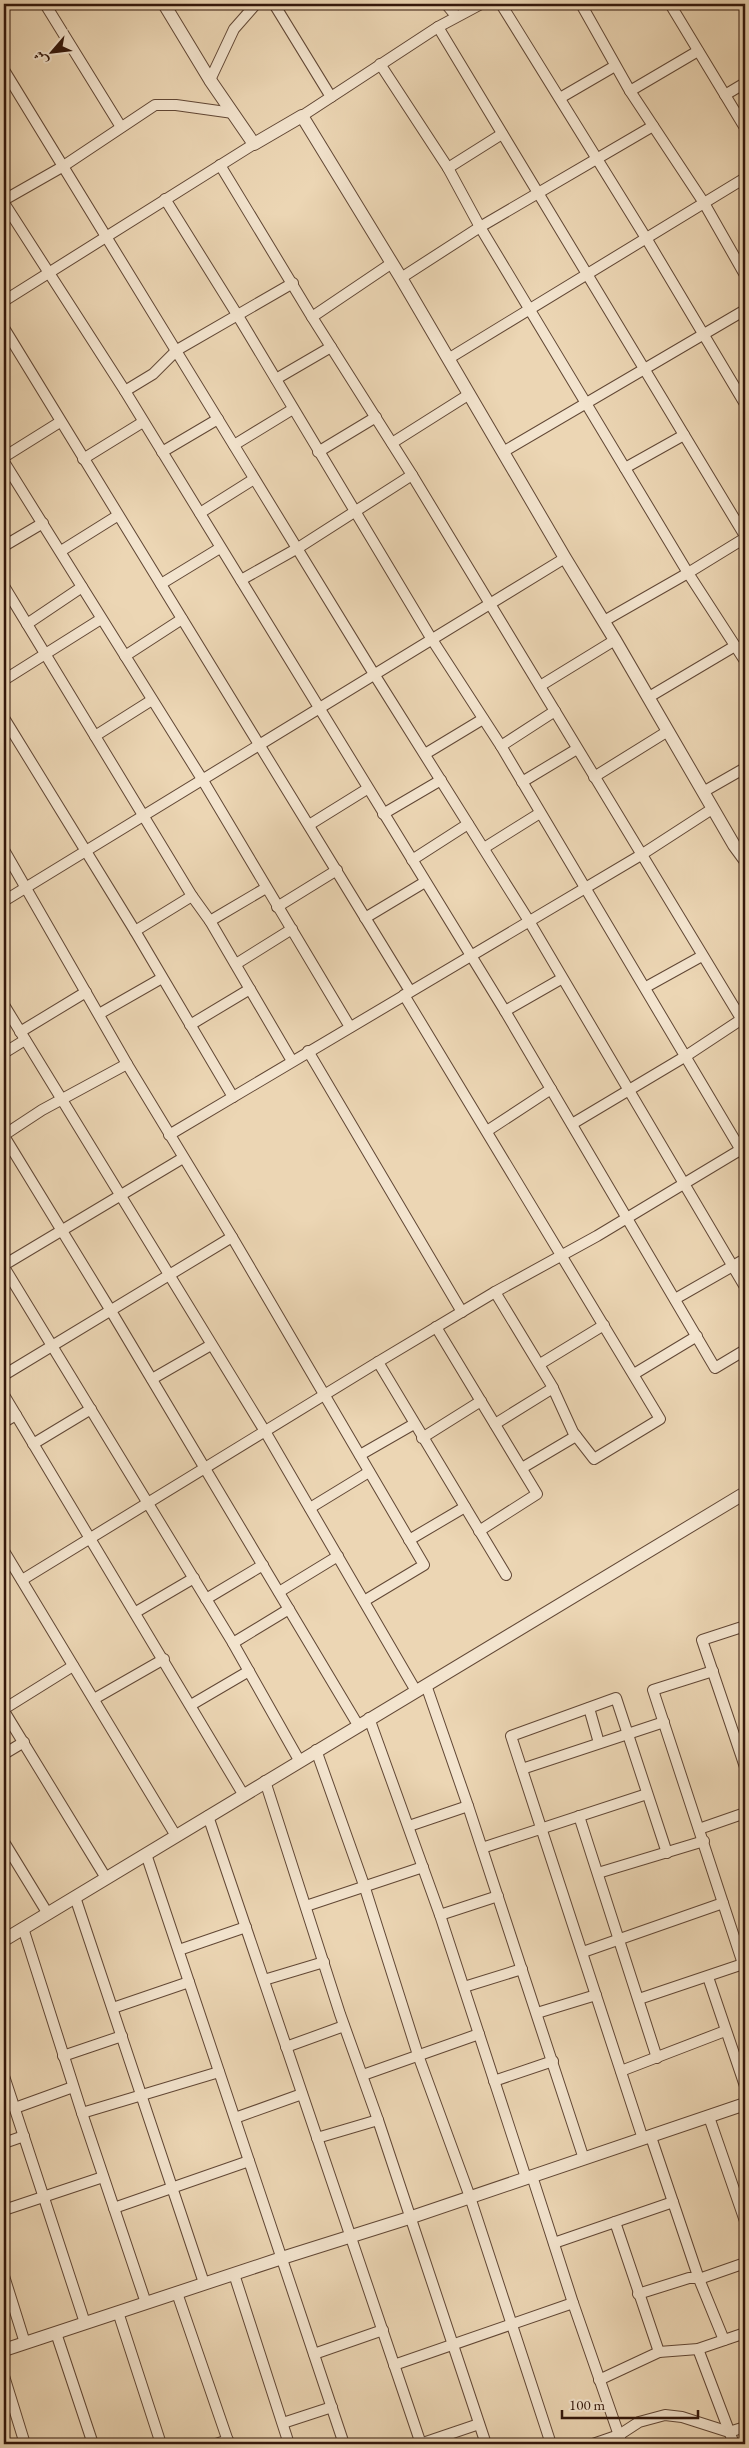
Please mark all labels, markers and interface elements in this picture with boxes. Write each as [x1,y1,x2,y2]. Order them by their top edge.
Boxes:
north arrow [28,28,78,78]
text: ش [29,48,52,68]
scale bar [562,2388,698,2420]
text: 100 m [569,2395,606,2414]

